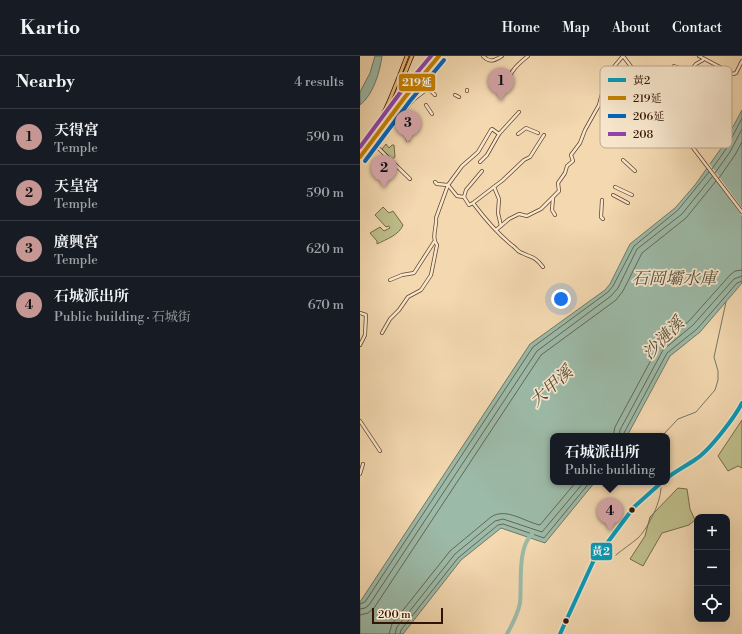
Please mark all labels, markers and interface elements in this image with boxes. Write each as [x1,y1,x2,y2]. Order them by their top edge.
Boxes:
text: Kartio [20,16,80,40]
text: Home [502,19,540,37]
text: Map [562,19,590,37]
text: About [612,19,650,37]
text: Contact [672,19,722,37]
legend [600,66,732,148]
pin: 1 [488,68,514,101]
text: Nearby [16,71,75,93]
line badge: 219延 [398,73,436,92]
text: 4 results [294,74,344,90]
text: 黃2 [633,74,650,88]
text: 219延 [402,76,432,90]
text: 219延 [633,92,661,106]
pin: 3 [395,110,421,143]
text: 206延 [633,110,664,124]
text: 天得宮 [54,121,99,140]
text: 208 [633,128,654,142]
text: 1 [26,129,32,145]
text: 590 m [306,129,344,145]
text: Temple [54,140,98,156]
pin: 2 [371,155,397,188]
text: 天皇宮 [54,177,99,196]
text: 2 [25,185,33,201]
text: 590 m [306,185,344,201]
text: Temple [54,196,98,212]
text: 廣興宮 [54,233,99,252]
text: 3 [25,241,33,257]
text: 620 m [306,241,344,257]
text: Temple [54,252,98,268]
water label: 石岡壩水庫 [632,268,719,290]
text: 石城派出所 [54,287,129,306]
your location [551,289,571,309]
text: 4 [25,297,33,313]
text: 670 m [308,297,344,313]
text: Public building · 石城街 [54,309,191,325]
water label: 沙漣溪 [638,311,691,365]
water label: 大甲溪 [525,360,579,412]
popup [550,433,670,485]
text: 石城派出所 [565,443,640,462]
text: Public building [565,462,655,478]
pin: 4 [597,498,623,531]
unlabelled marker [627,505,637,515]
map controls [694,514,730,622]
button: + [694,514,730,550]
line badge: 黃2 [590,542,613,561]
text: 黃2 [592,545,610,559]
button: − [694,550,730,586]
button: locate [694,586,730,622]
scale bar [372,606,443,625]
text: 200 m [378,608,411,622]
unlabelled marker [561,616,571,626]

